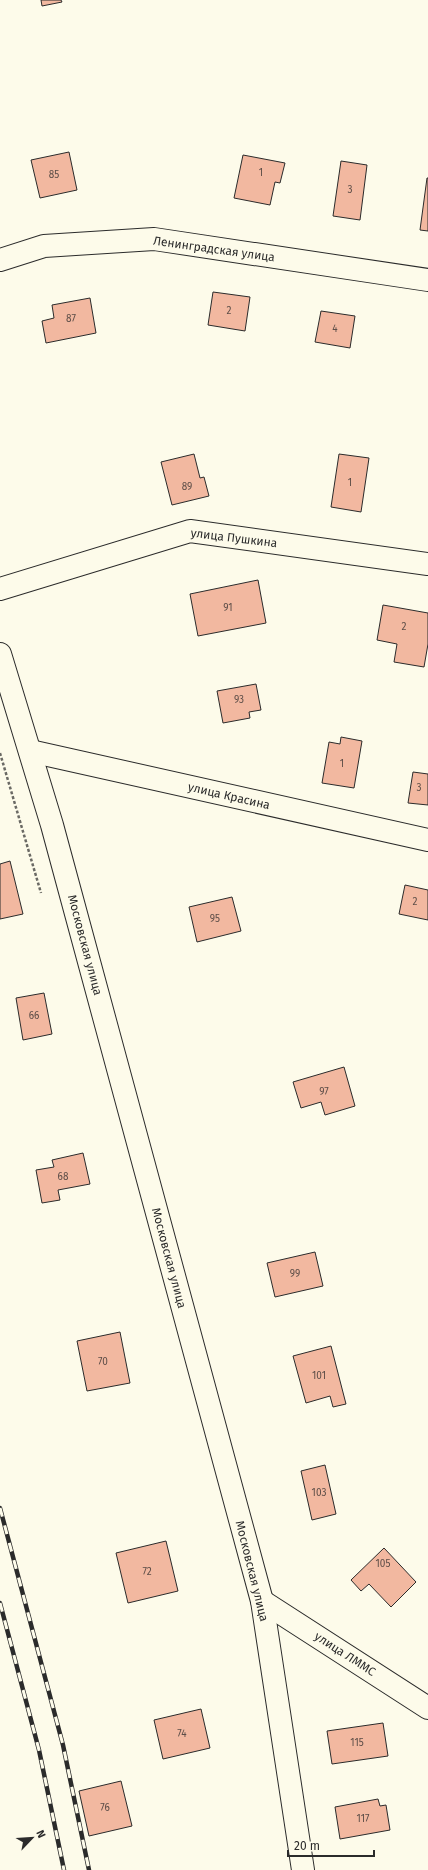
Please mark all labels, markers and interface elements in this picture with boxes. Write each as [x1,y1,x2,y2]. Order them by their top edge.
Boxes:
house number: 1 [259,167,263,179]
house number: 85 [49,169,59,181]
house number: 3 [348,184,353,196]
street label: Ленинградская улица [152,234,276,264]
house number: 2 [227,305,232,317]
house number: 87 [66,313,76,325]
house number: 4 [332,323,338,335]
house number: 1 [348,477,352,489]
house number: 89 [182,481,192,493]
street label: улица Пушкина [190,526,278,550]
house number: 91 [223,602,233,614]
house number: 2 [402,621,407,633]
house number: 93 [234,694,244,706]
house number: 1 [340,758,344,770]
street label: улица Красина [187,780,271,812]
house number: 3 [417,782,422,794]
street label: Московская улица [65,893,105,997]
house number: 2 [413,896,418,908]
house number: 95 [210,913,220,925]
house number: 66 [29,1010,39,1022]
house number: 97 [319,1086,329,1098]
house number: 68 [58,1171,69,1183]
street label: Московская улица [149,1206,189,1310]
house number: 99 [290,1268,300,1280]
house number: 70 [98,1356,108,1368]
house number: 101 [312,1370,326,1382]
house number: 103 [312,1487,326,1499]
street label: Московская улица [233,1519,271,1623]
house number: 105 [376,1558,390,1570]
house number: 72 [142,1566,152,1578]
street label: улица ЛММС [312,1629,378,1679]
house number: 74 [177,1728,187,1740]
house number: 115 [350,1737,364,1749]
house number: 76 [100,1802,110,1814]
house number: 117 [357,1813,370,1825]
north arrow [12,1818,52,1858]
text: N [33,1828,48,1840]
scale bar [288,1832,374,1858]
text: 20 m [294,1839,320,1853]

